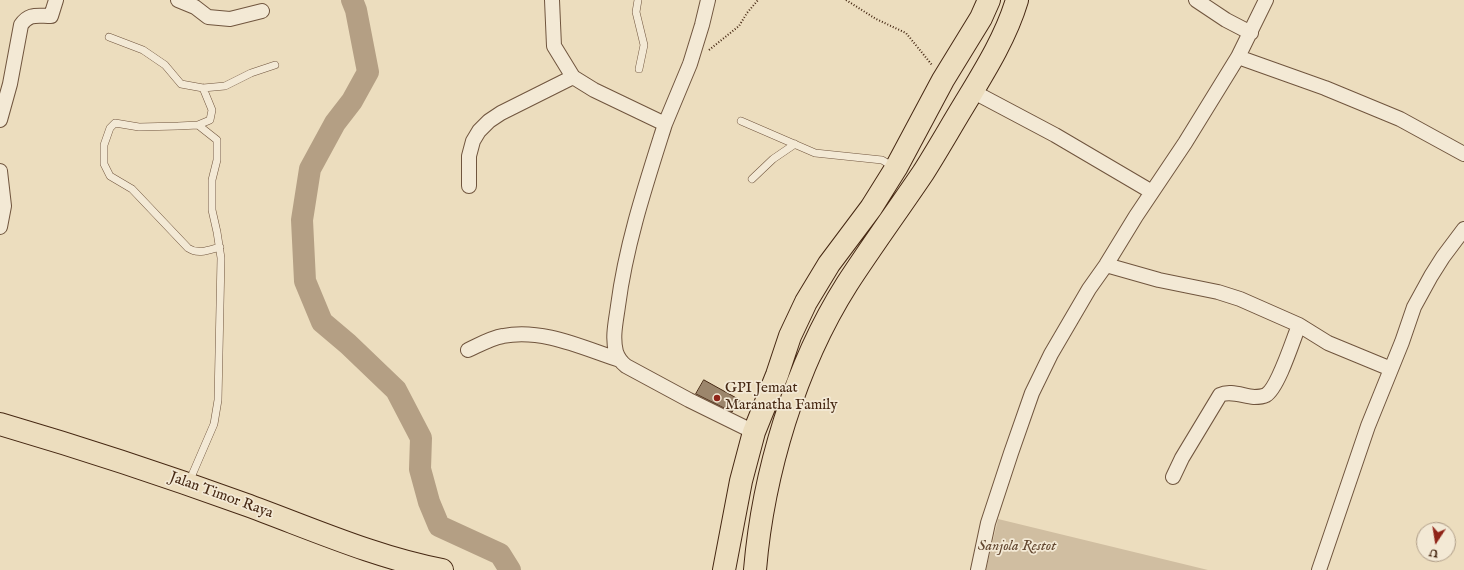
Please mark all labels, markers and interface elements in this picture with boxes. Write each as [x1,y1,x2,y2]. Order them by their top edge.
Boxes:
place label: GPI Jemaat Maranatha Family [725,380,838,415]
marker: GPI Jemaat Maranatha Family [712,393,722,403]
street label: Jalan Timor Raya [167,469,275,523]
north arrow [1416,522,1456,562]
park label: Sanjola Restot [978,538,1056,556]
text: U [1428,545,1440,561]

